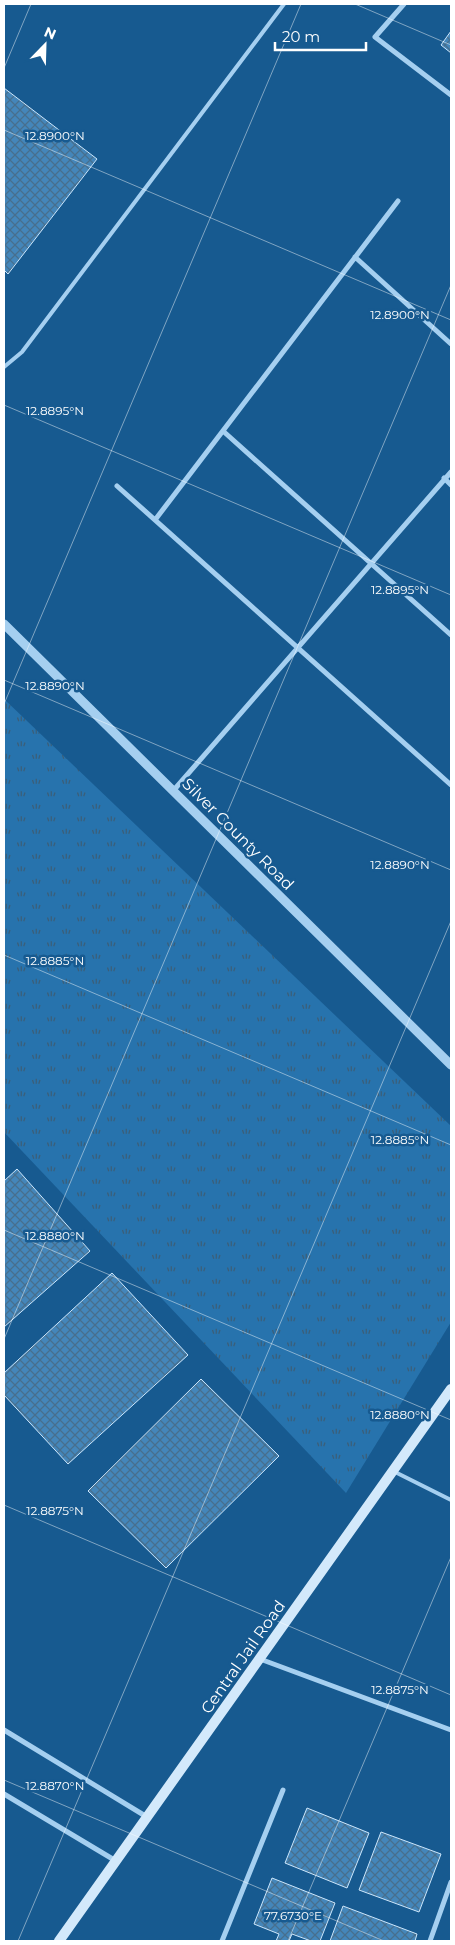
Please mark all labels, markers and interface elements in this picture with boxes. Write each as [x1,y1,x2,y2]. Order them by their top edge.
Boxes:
north arrow [20,20,70,70]
scale bar [275,20,366,52]
text: N [41,23,59,44]
text: 20 m [282,27,320,46]
text: 12.8900°N [25,128,85,143]
text: 12.8900°N [370,307,430,322]
text: 12.8895°N [26,403,84,418]
text: 12.8895°N [371,582,429,597]
text: 12.8890°N [25,678,85,693]
street label: Silver County Road [178,774,298,894]
text: 12.8890°N [370,857,430,872]
text: 12.8885°N [26,953,84,968]
text: 12.8885°N [371,1132,429,1147]
text: 12.8880°N [25,1228,85,1243]
text: 12.8880°N [370,1407,430,1422]
text: 12.8875°N [26,1503,84,1518]
street label: Central Jail Road [197,1597,289,1717]
text: 12.8875°N [371,1682,429,1697]
text: 12.8870°N [26,1778,84,1793]
text: 77.6730°E [264,1908,322,1923]

